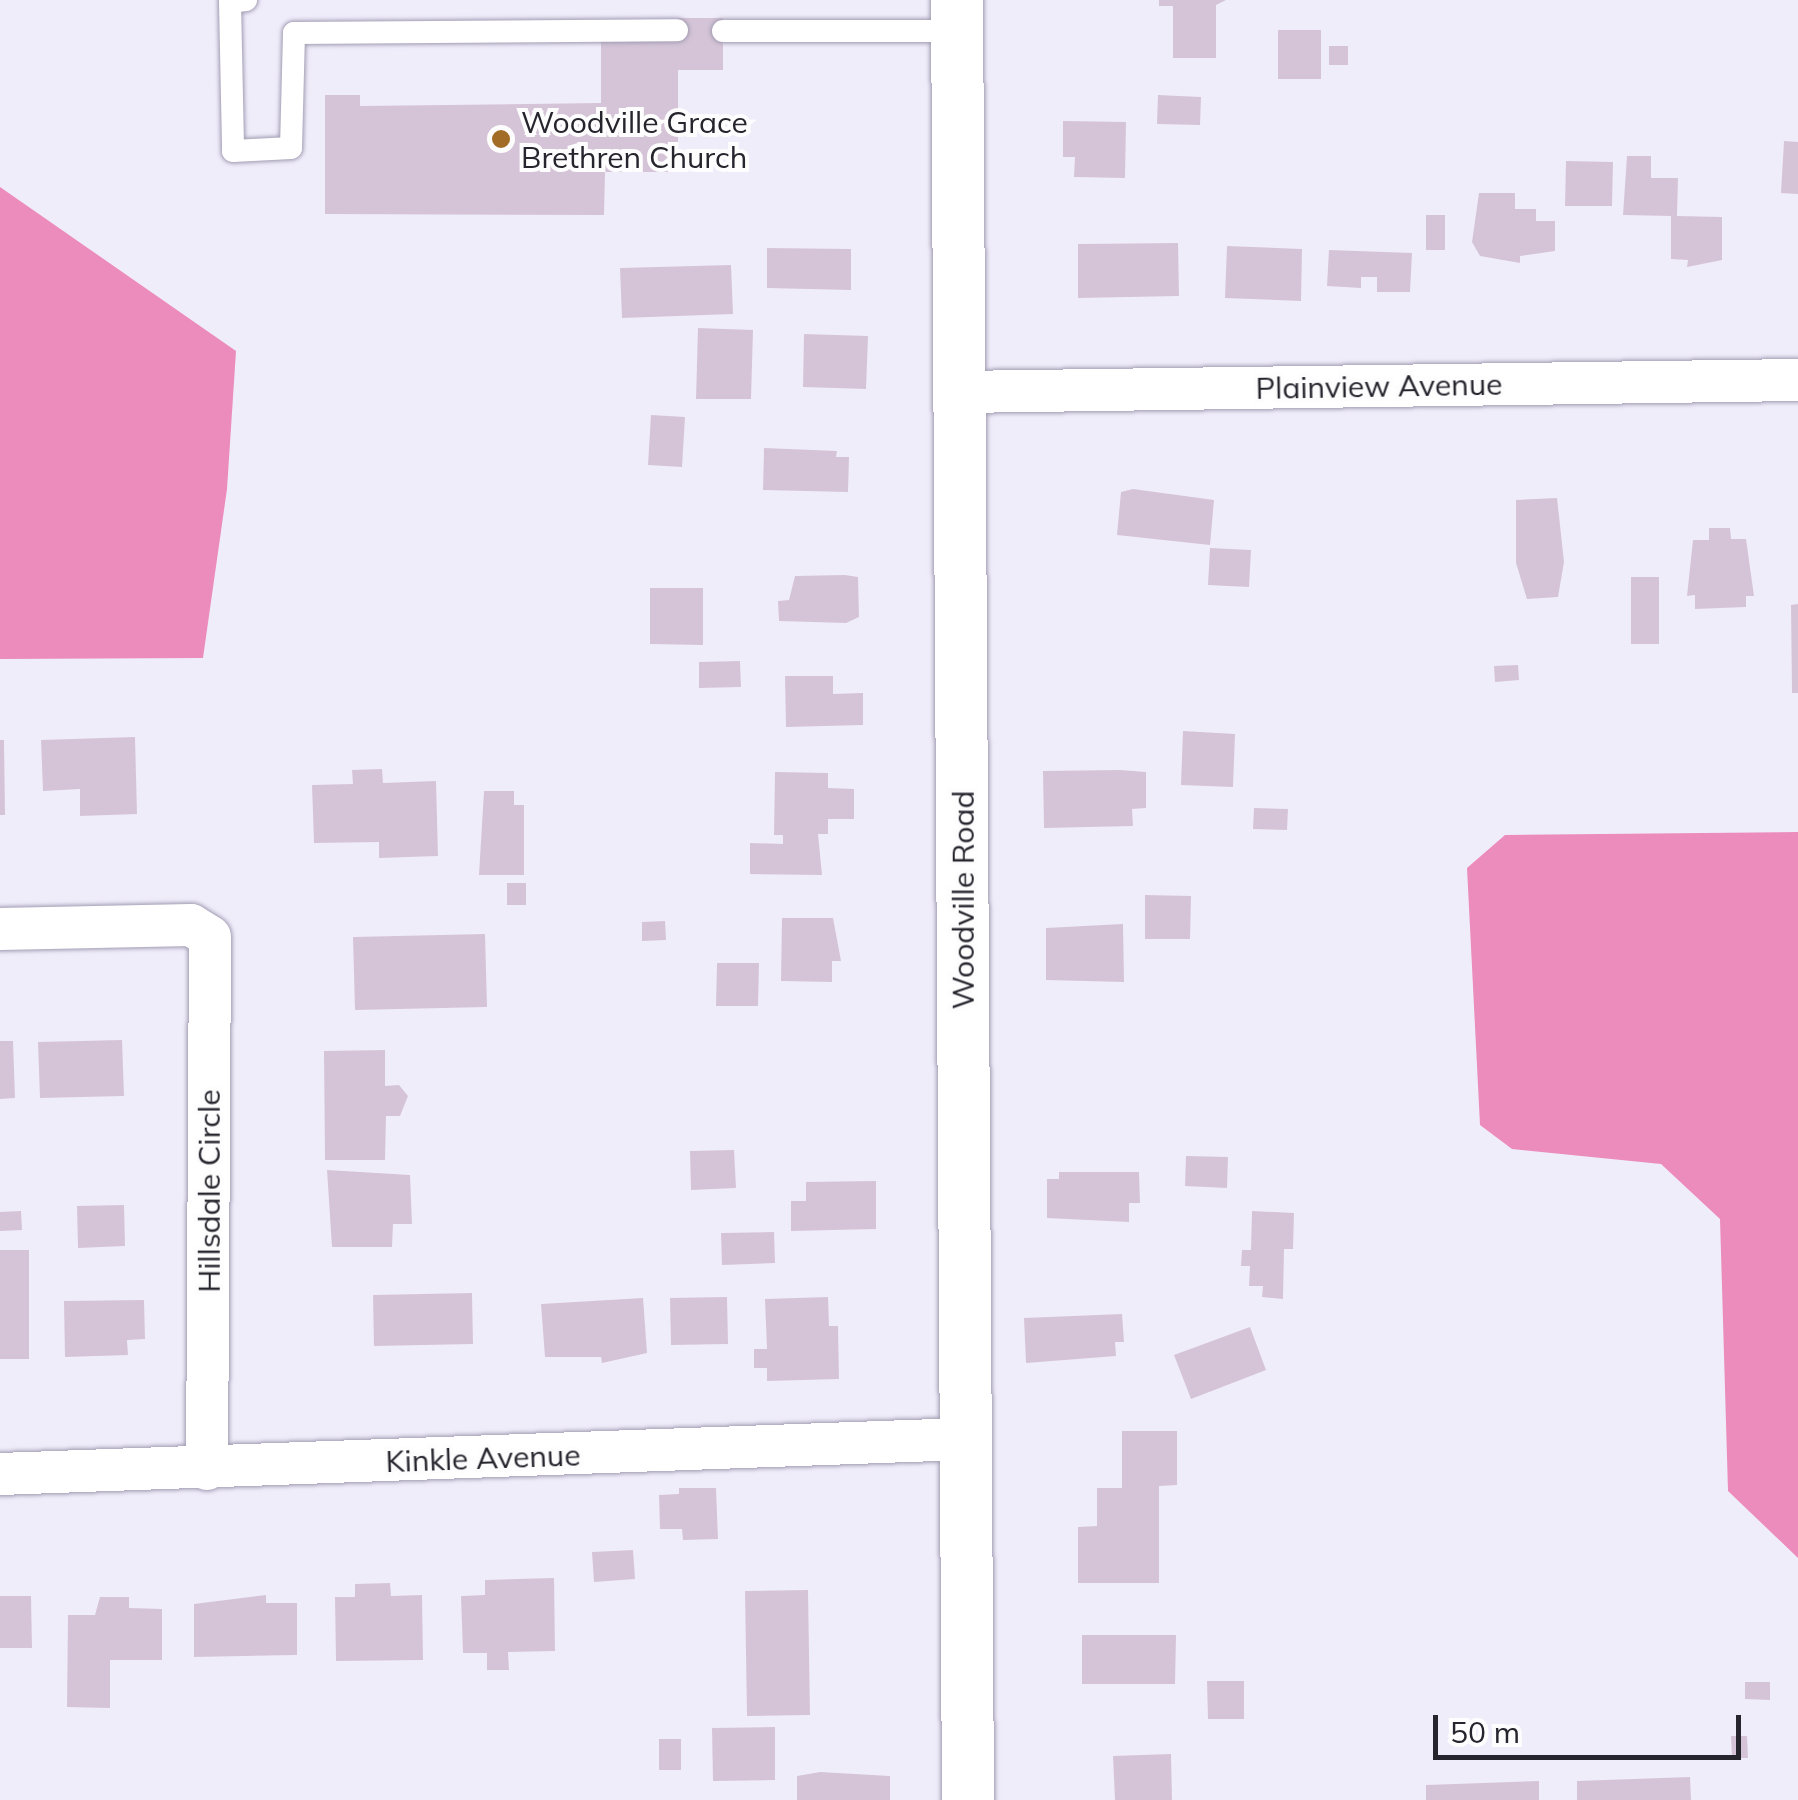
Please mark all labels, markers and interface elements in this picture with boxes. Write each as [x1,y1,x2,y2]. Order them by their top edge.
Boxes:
place label: Woodville Grace Brethren Church [521,104,748,174]
marker: Woodville Grace Brethren Church [490,128,512,150]
street label: Plainview Avenue [1255,366,1503,406]
street label: Woodville Road [945,791,981,1009]
street label: Hillsdale Circle [191,1089,227,1293]
street label: Kinkle Avenue [385,1437,581,1479]
scale bar [1438,1695,1746,1757]
text: 50 m [1450,1713,1520,1751]

